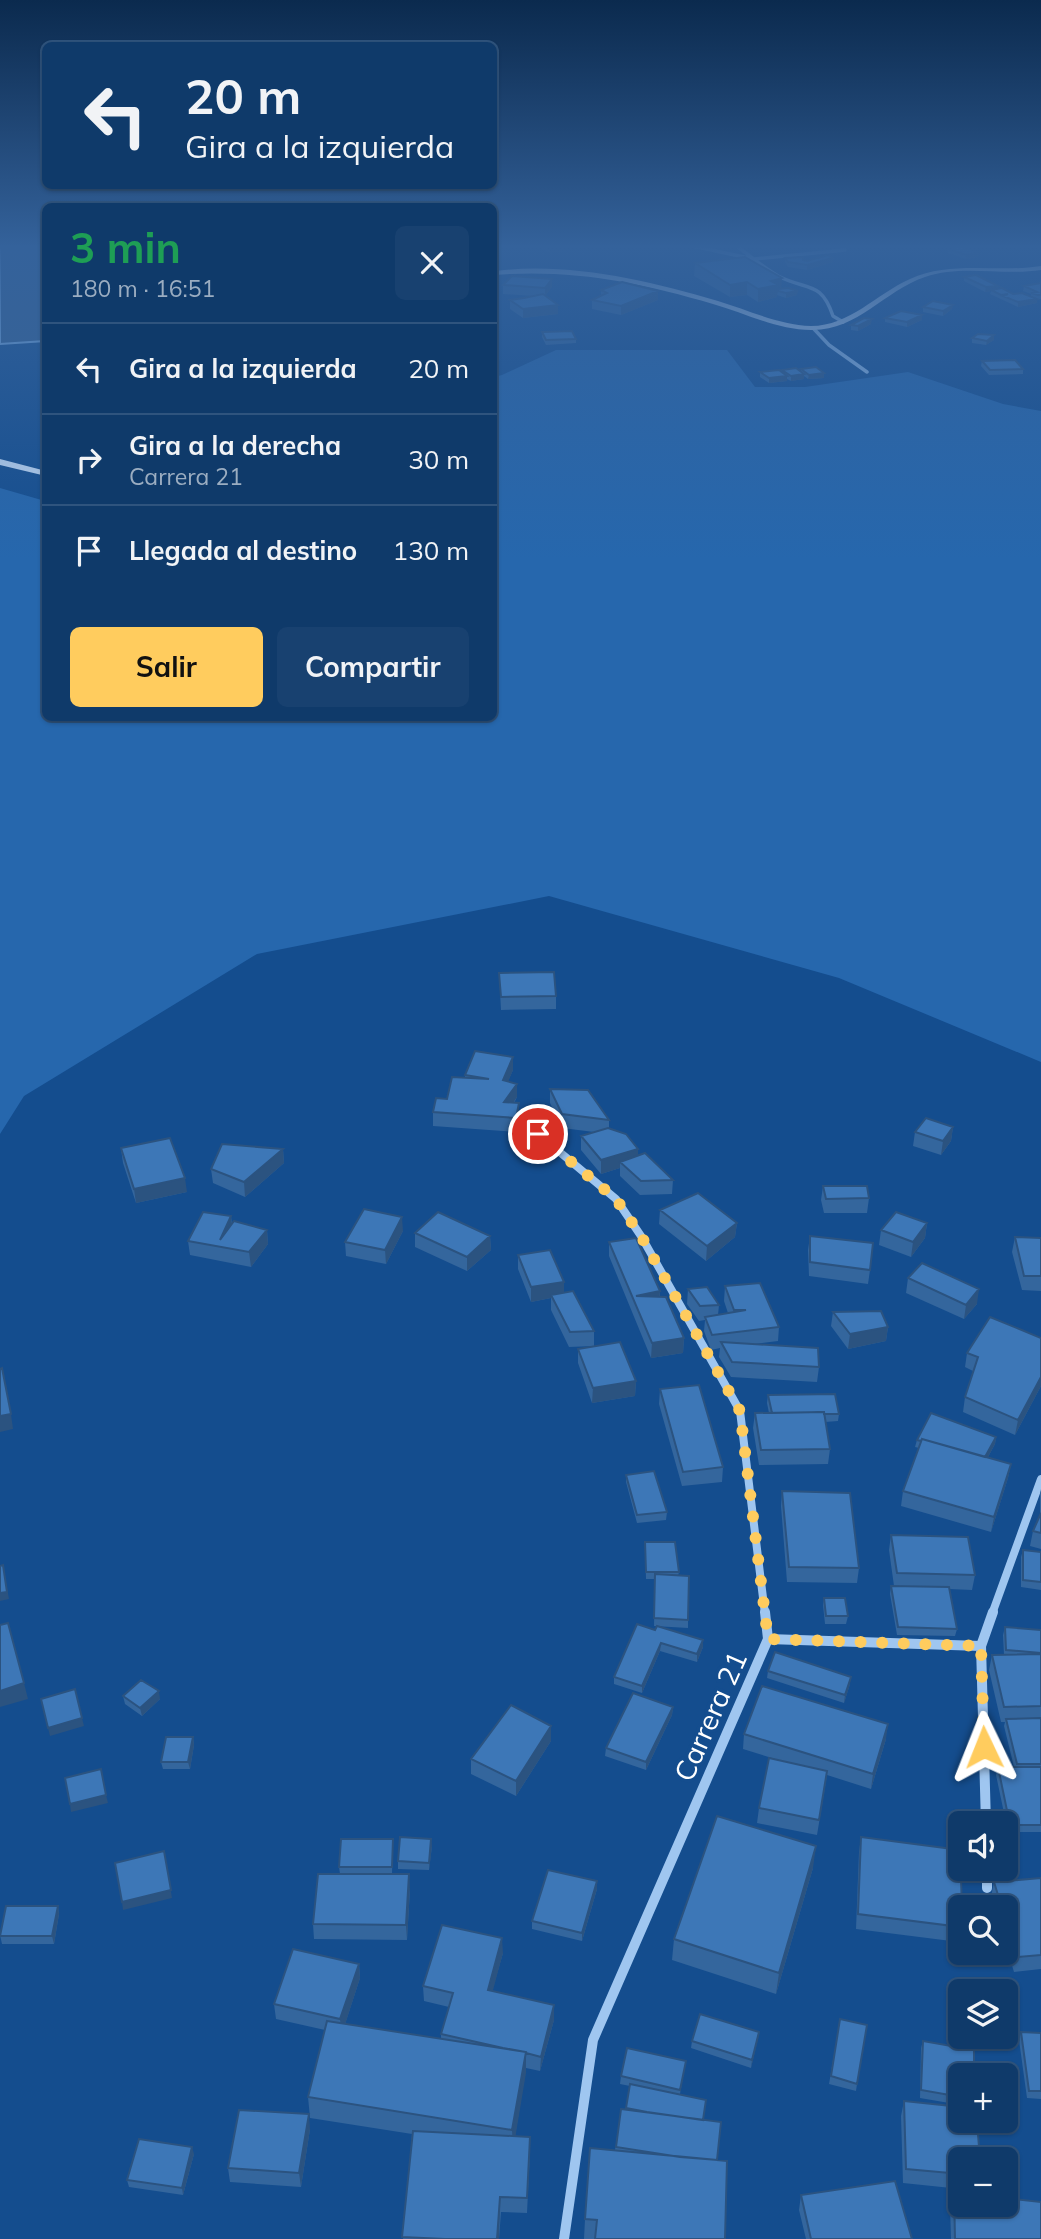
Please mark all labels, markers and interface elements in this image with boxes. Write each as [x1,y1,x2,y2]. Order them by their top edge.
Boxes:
text: 20 m [185,65,301,126]
icon: left [70,70,161,161]
text: Gira a la izquierda [185,126,454,166]
text: 3 min [70,221,181,274]
button: close [395,226,469,300]
text: 180 m · 16:51 [70,274,215,303]
icon: left [70,350,108,388]
text: Gira a la izquierda [129,352,357,385]
text: 20 m [408,352,469,385]
text: Gira a la derecha [129,429,341,462]
icon: right [70,441,108,479]
text: 30 m [408,443,469,476]
text: Carrera 21 [129,462,243,491]
icon: arrive [70,532,108,570]
text: Llegada al destino [129,534,357,567]
text: 130 m [393,534,469,567]
button: Salir [70,627,263,707]
button: Compartir [277,627,469,707]
pin [508,1104,568,1164]
icon: arrive [519,1115,557,1153]
street label: Carrera 21 [666,1646,754,1786]
position arrow [947,1710,1021,1784]
map controls [948,1811,1018,2217]
button: sound [948,1811,1018,1881]
button: search [948,1895,1018,1965]
button: layers [948,1979,1018,2049]
button: + [948,2063,1018,2133]
button: − [948,2147,1018,2217]

